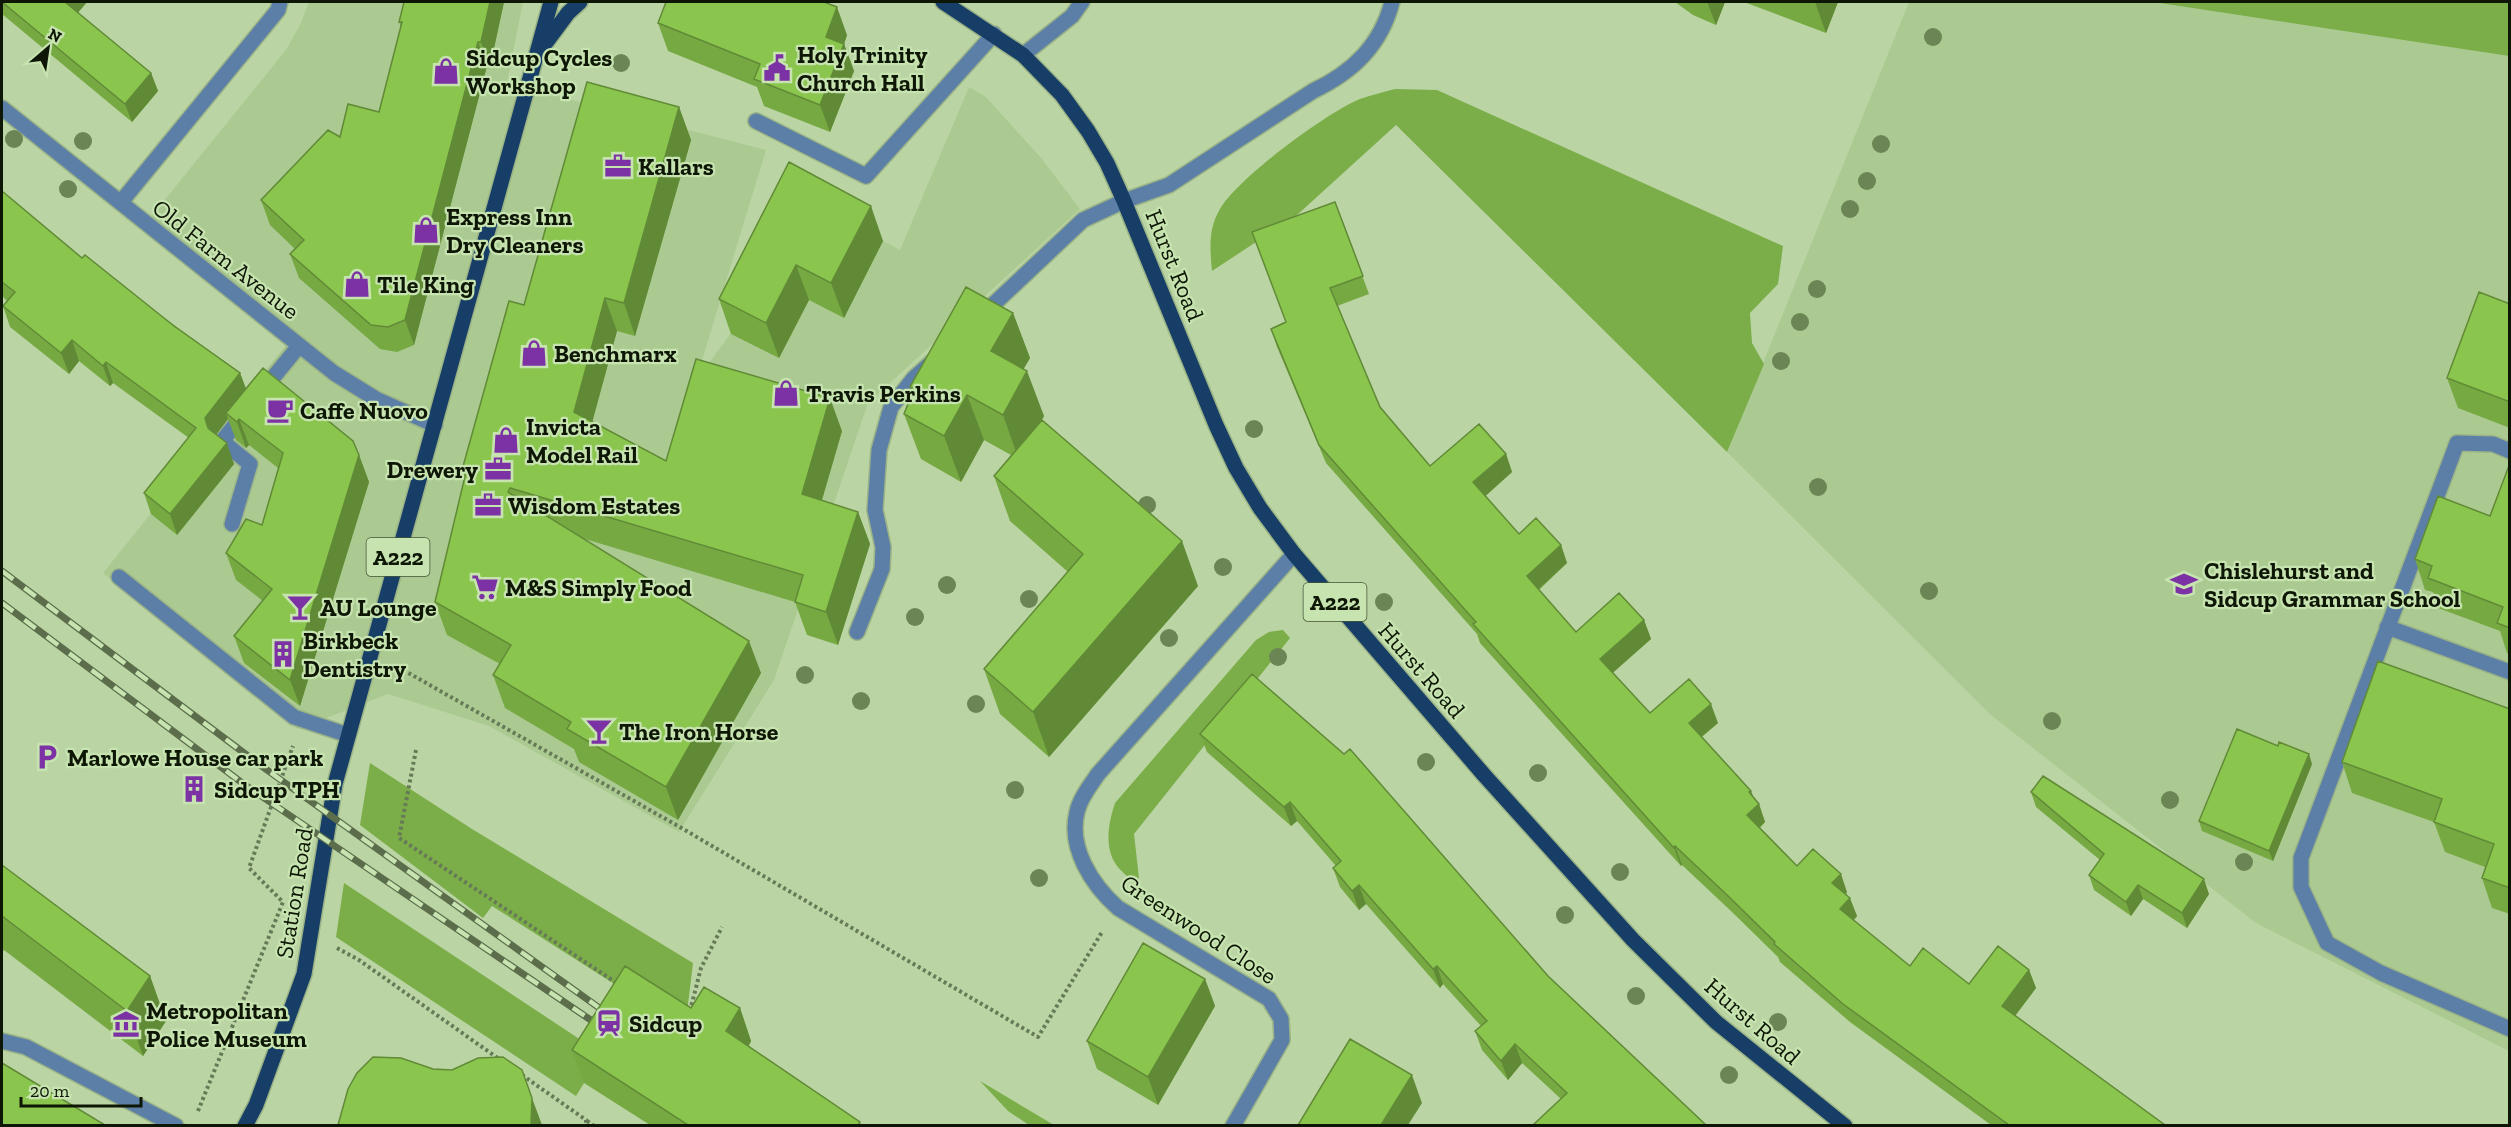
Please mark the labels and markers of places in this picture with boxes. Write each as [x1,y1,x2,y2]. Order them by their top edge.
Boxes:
place label: Holy Trinity Church Hall [797,40,928,97]
place label: Sidcup Cycles Workshop [466,43,612,100]
public building icon: Holy Trinity Church Hall [762,53,792,83]
shop icon: Sidcup Cycles Workshop [431,56,461,86]
office icon: Kallars [603,151,633,181]
place label: Kallars [638,152,714,181]
place label: Express Inn Dry Cleaners [446,202,583,259]
shop icon: Express Inn Dry Cleaners [411,215,441,245]
shop icon: Tile King [342,269,372,299]
place label: Tile King [377,270,474,299]
shop icon: Benchmarx [519,338,549,368]
place label: Benchmarx [554,339,677,368]
shop icon: Travis Perkins [771,378,801,408]
place label: Travis Perkins [806,379,961,408]
cafe icon: Caffe Nuovo [265,395,295,425]
place label: Caffe Nuovo [300,396,428,425]
place label: Invicta Model Rail [526,412,638,469]
shop icon: Invicta Model Rail [491,425,521,455]
office icon: Drewery [483,454,513,484]
place label: Drewery [387,455,478,484]
office icon: Wisdom Estates [473,490,503,520]
place label: Wisdom Estates [508,491,680,520]
place label: Chislehurst and Sidcup Grammar School [2204,556,2460,613]
school or university icon: Chislehurst and Sidcup Grammar School [2169,569,2199,599]
supermarket icon: M&S Simply Food [470,572,500,602]
place label: M&S Simply Food [505,573,692,602]
bar icon: AU Lounge [285,592,315,622]
place label: AU Lounge [320,593,437,622]
place label: Birkbeck Dentistry [303,626,406,683]
building icon: Birkbeck Dentistry [268,639,298,669]
bar icon: The Iron Horse [584,716,614,746]
place label: The Iron Horse [619,717,779,746]
parking icon: Marlowe House car park [32,742,62,772]
place label: Marlowe House car park [67,743,323,772]
building icon: Sidcup TPH [179,774,209,804]
place label: Sidcup TPH [214,775,340,804]
place label: Metropolitan Police Museum [146,996,307,1053]
station icon: Sidcup [594,1008,624,1038]
museum icon: Metropolitan Police Museum [111,1009,141,1039]
place label: Sidcup [629,1009,703,1038]

